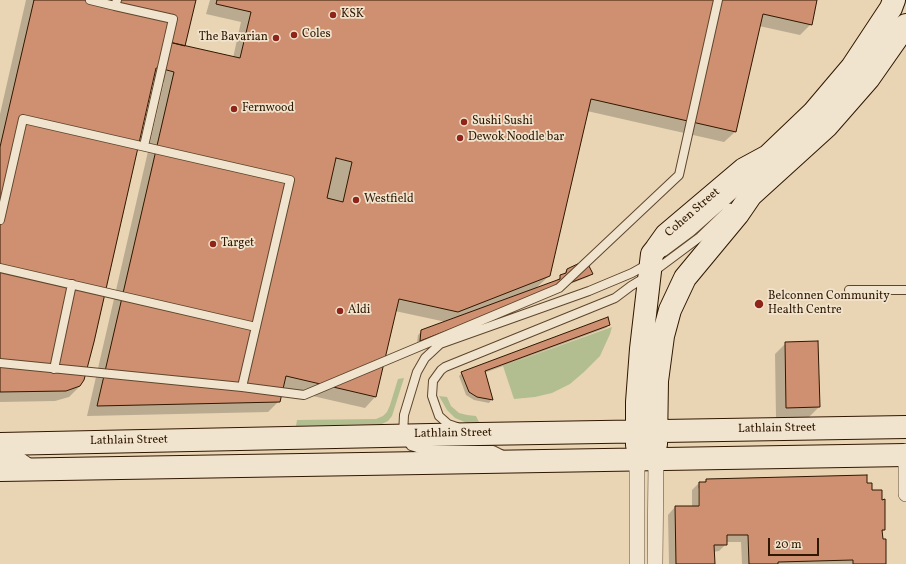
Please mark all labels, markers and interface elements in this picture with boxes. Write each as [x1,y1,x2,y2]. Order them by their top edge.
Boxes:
place label: KSK [341,8,364,22]
marker: KSK [328,10,338,20]
place label: Coles [302,28,331,42]
marker: Coles [289,30,299,40]
place label: The Bavarian [199,31,268,45]
marker: The Bavarian [271,33,281,43]
place label: Fernwood [242,102,294,116]
marker: Fernwood [229,104,239,114]
place label: Sushi Sushi [472,115,533,129]
marker: Sushi Sushi [459,117,469,127]
place label: Dewok Noodle bar [468,131,564,145]
marker: Dewok Noodle bar [455,133,465,143]
street label: Cohen Street [663,185,723,241]
place label: Westfield [364,193,414,207]
marker: Westfield [351,195,361,205]
place label: Target [221,237,254,251]
marker: Target [208,239,218,249]
place label: Belconnen Community Health Centre [768,290,890,318]
marker: Belconnen Community Health Centre [753,298,765,310]
place label: Aldi [348,304,370,318]
marker: Aldi [335,306,345,316]
street label: Lathlain Street [738,421,816,437]
street label: Lathlain Street [414,426,492,442]
street label: Lathlain Street [90,433,168,449]
scale bar [770,530,821,556]
text: 20 m [775,537,802,553]

